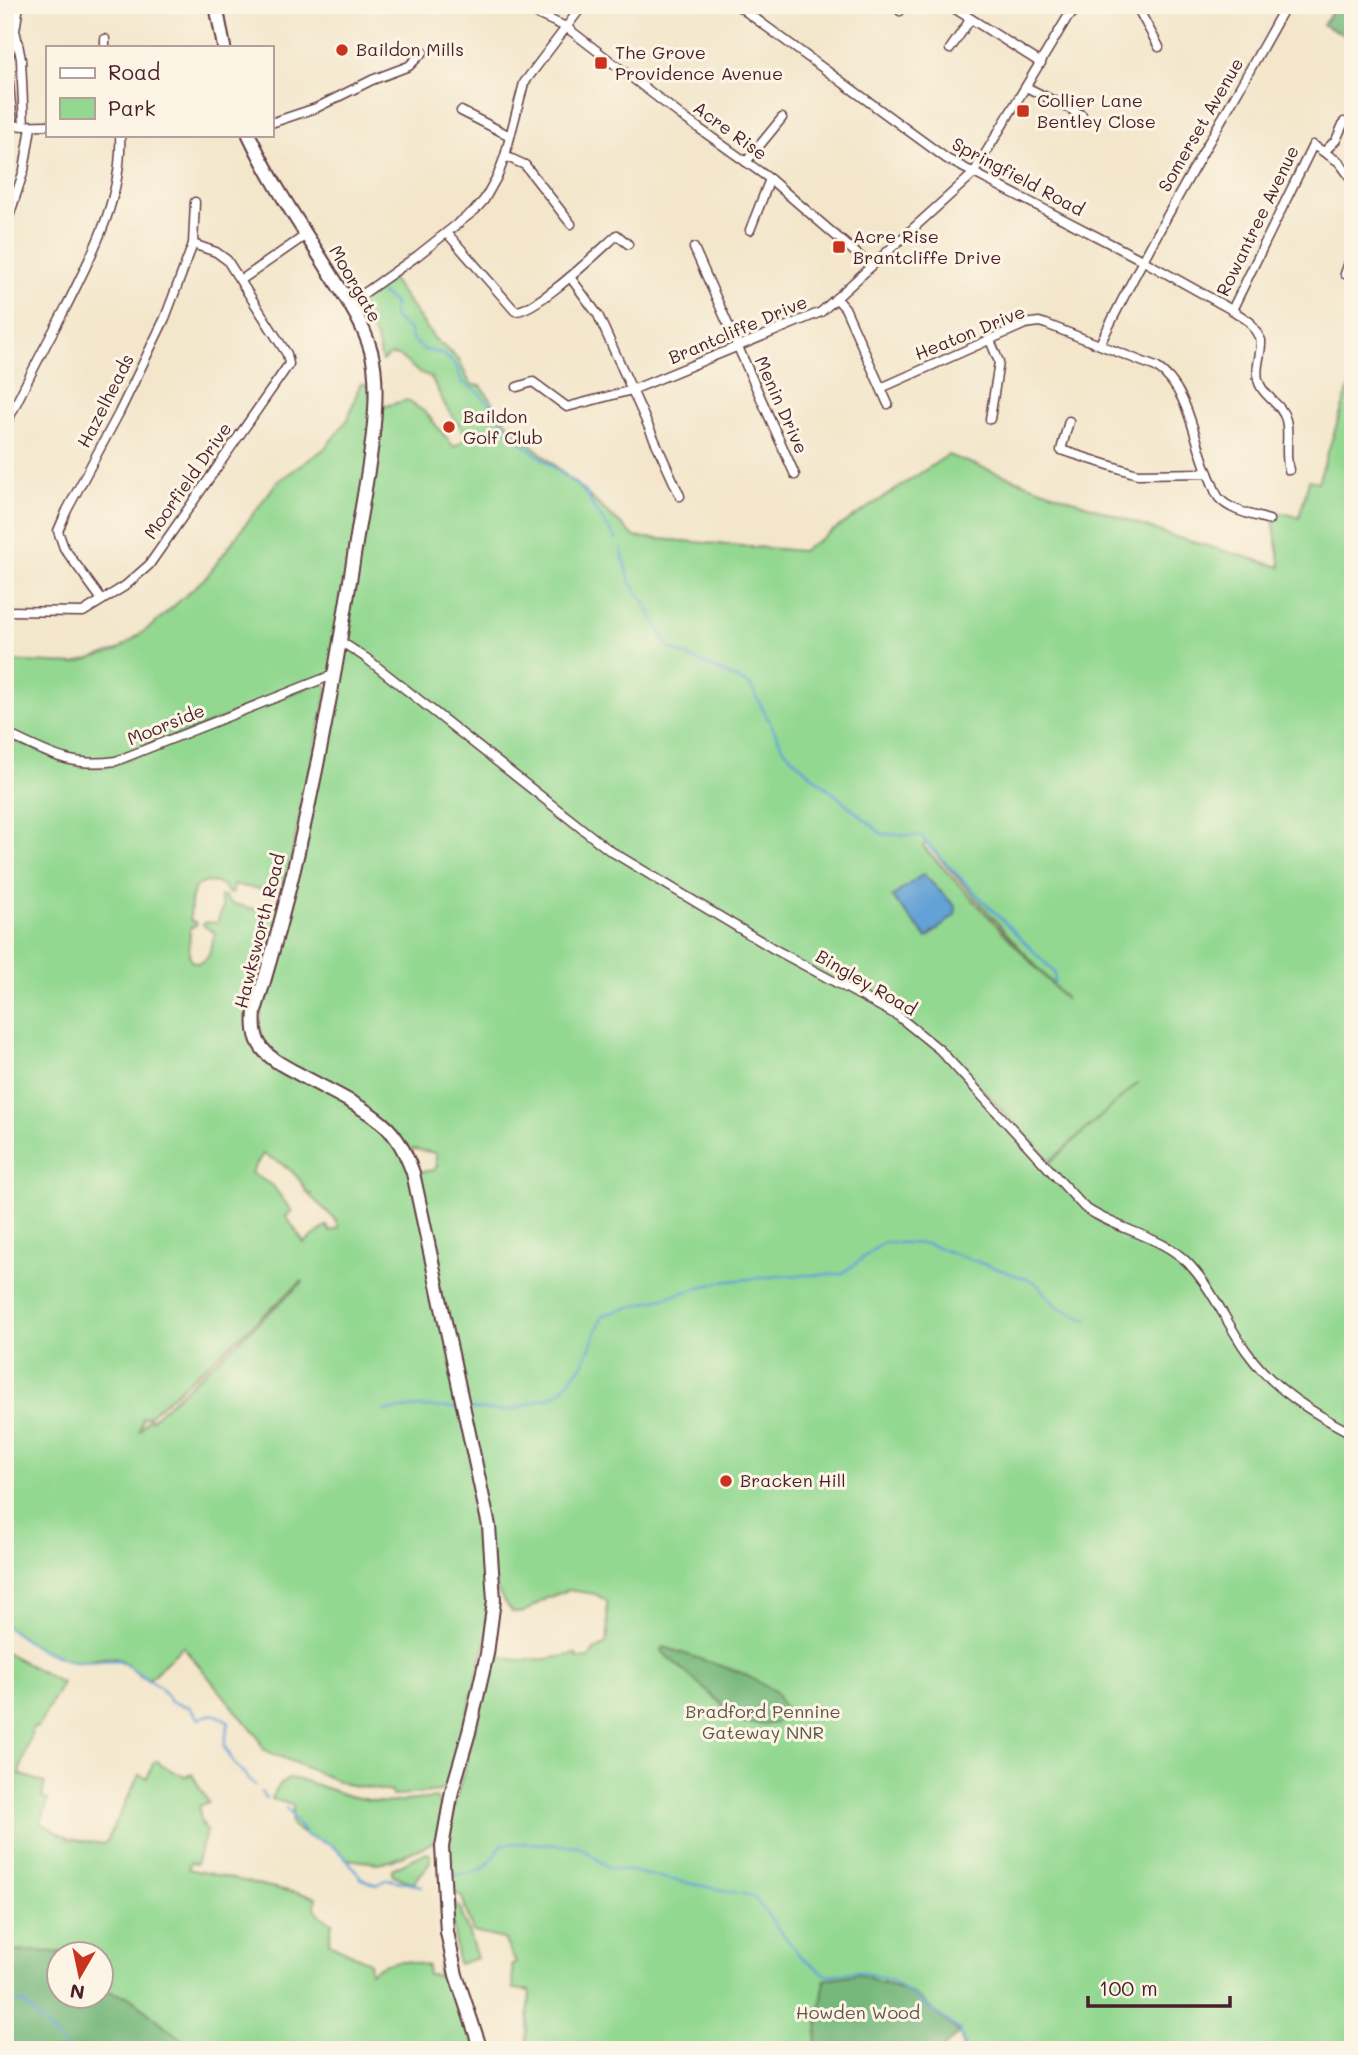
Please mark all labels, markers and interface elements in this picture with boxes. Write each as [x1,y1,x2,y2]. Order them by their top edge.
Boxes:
place label: Baildon Mills [356,37,464,61]
place label: The Grove Providence Avenue [615,40,783,85]
marker: Baildon Mills [334,42,350,58]
legend [46,46,273,136]
street label: Somerset Avenue [1152,53,1248,196]
marker: The Grove Providence Avenue [593,55,609,71]
text: Road [108,58,160,85]
place label: Collier Lane Bentley Close [1037,88,1156,133]
text: Park [108,94,156,121]
street label: Acre Rise [689,95,772,165]
marker: Collier Lane Bentley Close [1015,103,1031,119]
street label: Springfield Road [948,131,1089,221]
street label: Rowantree Avenue [1210,141,1304,300]
place label: Acre Rise Brantcliffe Drive [853,224,1001,269]
marker: Acre Rise Brantcliffe Drive [831,239,847,255]
street label: Moorgate [324,240,388,327]
street label: Brantcliffe Drive [665,289,811,369]
street label: Heaton Drive [911,299,1028,365]
street label: Hazelheads [71,349,139,452]
street label: Menin Drive [750,352,814,457]
place label: Baildon Golf Club [463,404,543,449]
street label: Moorfield Drive [138,417,236,544]
marker: Baildon Golf Club [441,419,457,435]
street label: Moorside [123,698,208,750]
street label: Hawksworth Road [228,851,290,1011]
street label: Bingley Road [812,944,921,1021]
place label: Bracken Hill [740,1468,846,1492]
marker: Bracken Hill [718,1473,734,1489]
park label: Bradford Pennine Gateway NNR [685,1699,841,1744]
north arrow [46,1940,116,2010]
scale bar [1088,1964,1230,2008]
text: 100 m [1099,1974,1158,2001]
text: N [68,1979,86,2006]
park label: Howden Wood [796,2000,920,2024]

